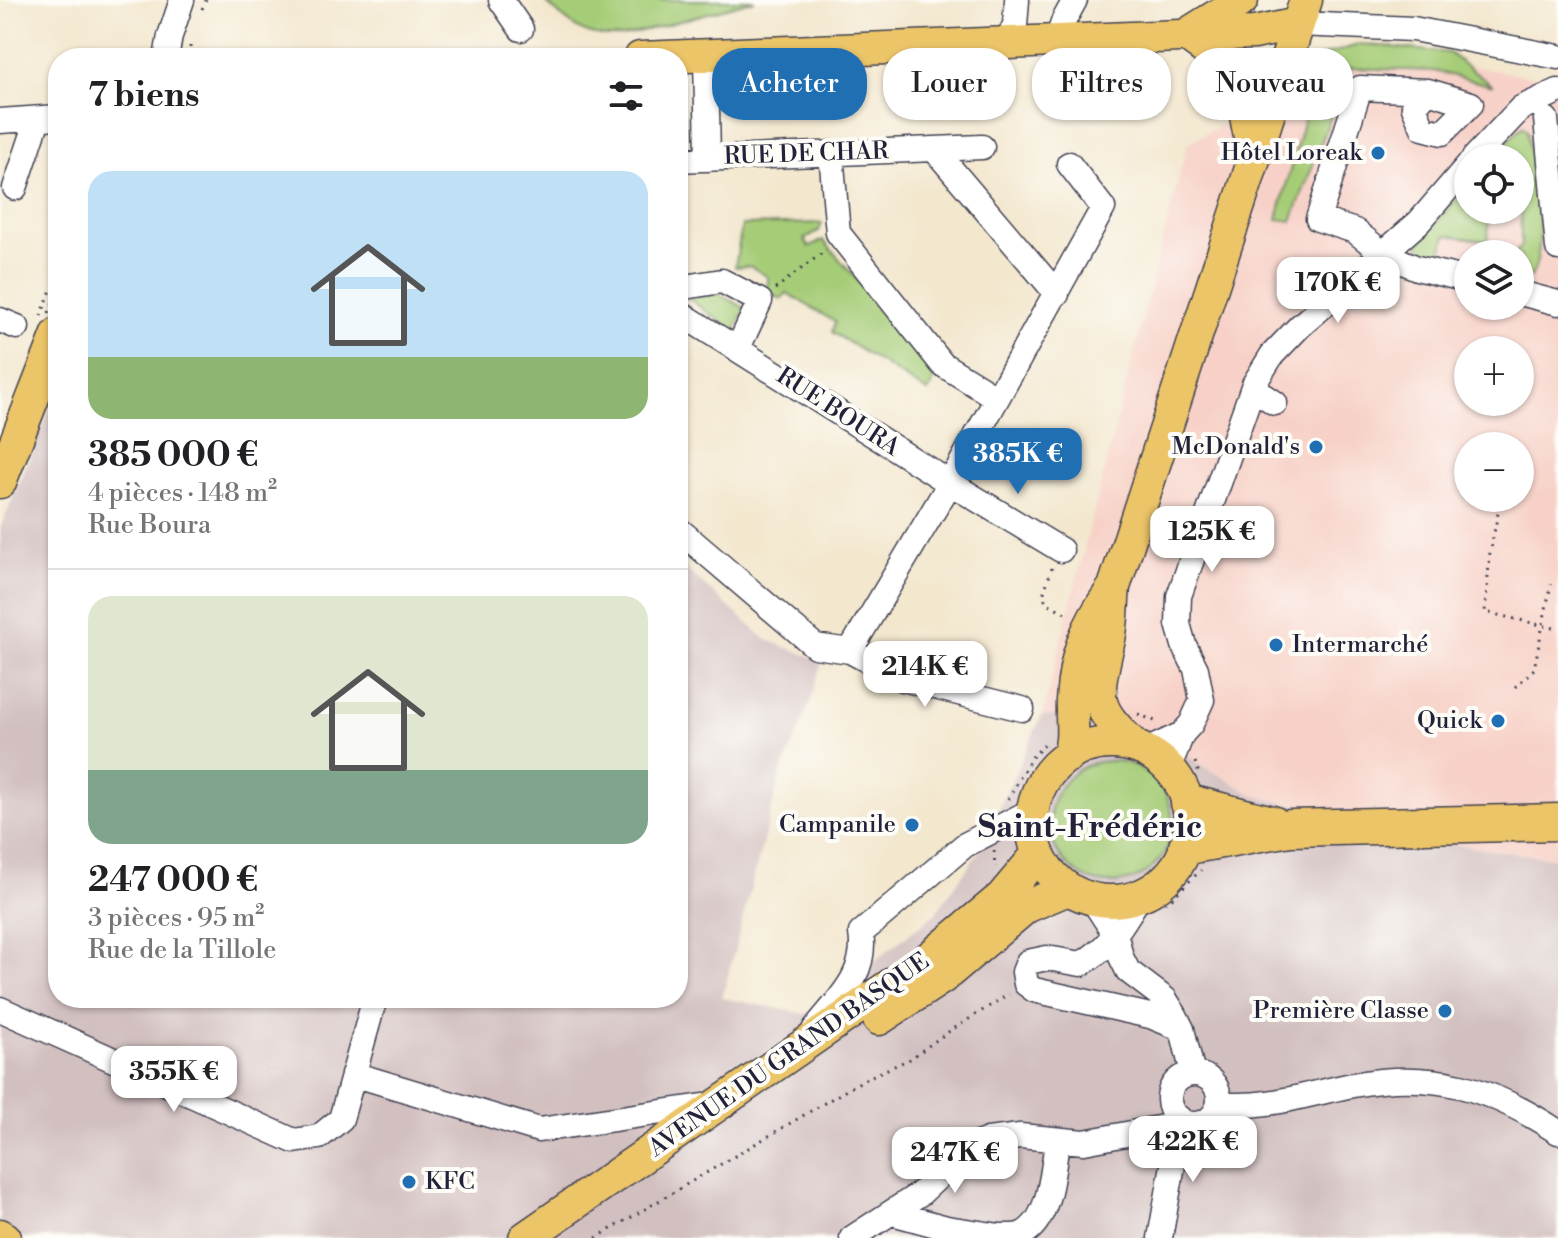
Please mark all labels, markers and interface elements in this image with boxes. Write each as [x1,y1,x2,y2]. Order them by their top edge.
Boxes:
chip: Acheter [712,48,867,120]
chip: Louer [883,48,1016,120]
chip: Filtres [1032,48,1171,120]
chip: Nouveau [1187,48,1353,120]
icon: filters [604,74,648,118]
text: 7 biens [88,75,200,117]
street label: RUE DE CHAR [723,136,890,172]
place label: Hôtel Loreak [1221,138,1363,168]
marker: Hôtel Loreak [1369,144,1387,162]
map controls [1454,144,1534,512]
button: locate [1454,144,1534,224]
icon: home [296,223,440,367]
button: layers [1454,240,1534,320]
pin: 170K € [1273,257,1403,325]
text: 170K € [1295,267,1381,299]
button: + [1454,336,1534,416]
street label: RUE BOURA [771,361,906,463]
pin: 385K € [953,428,1083,496]
place label: McDonald's [1171,432,1300,462]
button: − [1454,432,1534,512]
text: 385 000 € [88,435,258,477]
text: 385K € [973,438,1063,470]
marker: McDonald's [1307,438,1325,456]
text: 4 pièces · 148 m² [88,477,277,509]
pin: 125K € [1147,506,1277,574]
text: Rue Boura [88,509,211,541]
text: 125K € [1168,516,1256,548]
place label: Intermarché [1292,630,1428,660]
marker: Intermarché [1267,636,1285,654]
pin: 214K € [860,641,990,709]
icon: home [296,648,440,792]
text: 214K € [881,651,969,683]
place label: Quick [1417,706,1483,736]
marker: Quick [1489,712,1507,730]
district label: Saint-Frédéric [978,807,1202,847]
place label: Campanile [779,810,896,840]
marker: Campanile [903,816,921,834]
text: 247 000 € [88,860,258,902]
text: 3 pièces · 95 m² [88,902,264,934]
text: Rue de la Tillole [88,934,276,966]
street label: AVENUE DU GRAND BASQUE [642,946,935,1164]
place label: Première Classe [1253,996,1429,1026]
marker: Première Classe [1436,1002,1454,1020]
pin: 355K € [109,1046,239,1114]
text: 355K € [129,1056,219,1088]
pin: 422K € [1128,1116,1258,1184]
text: 422K € [1147,1126,1239,1158]
pin: 247K € [890,1127,1020,1195]
text: 247K € [910,1137,1000,1169]
place label: KFC [425,1167,475,1197]
marker: KFC [400,1173,418,1191]

